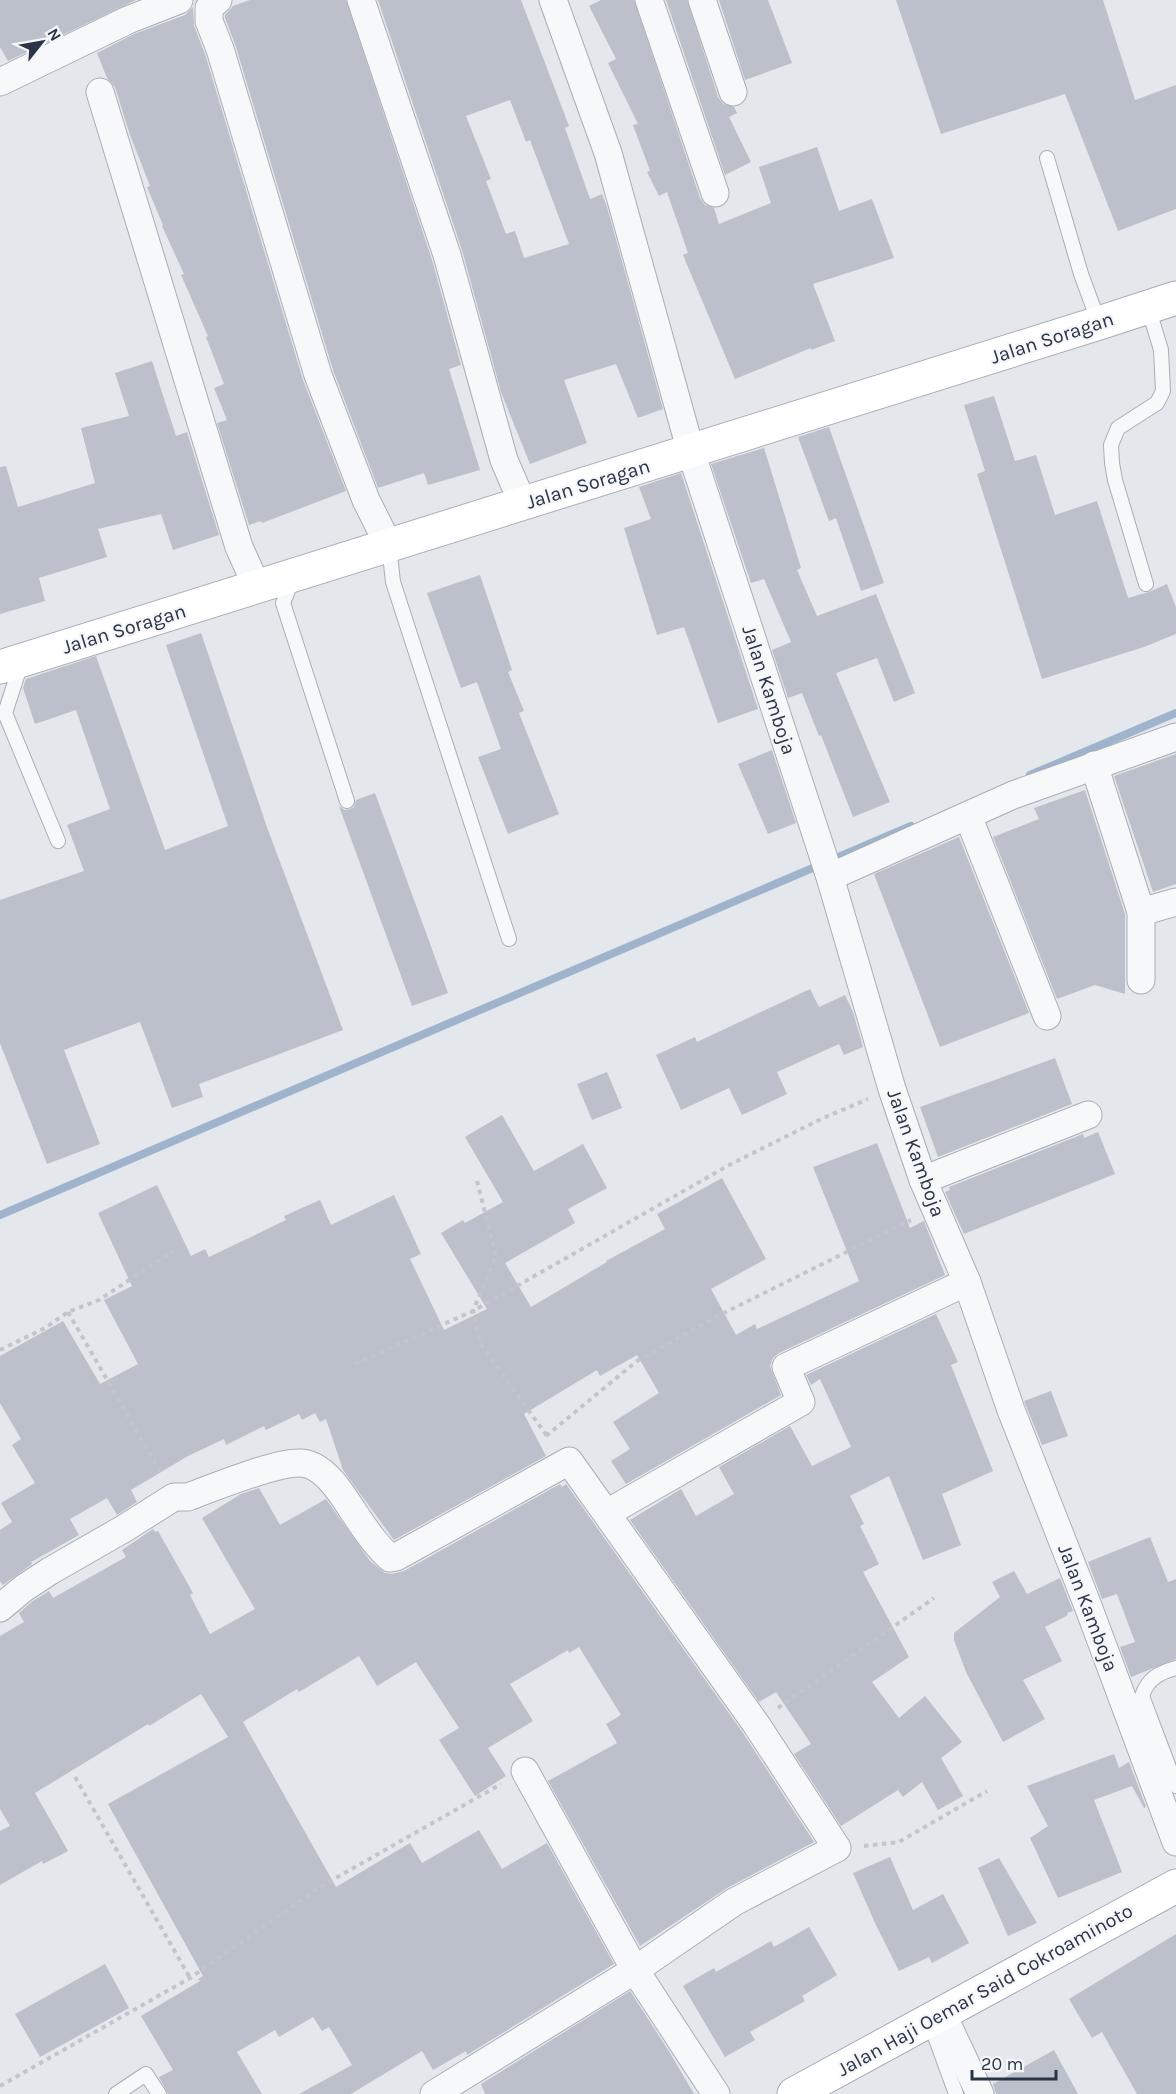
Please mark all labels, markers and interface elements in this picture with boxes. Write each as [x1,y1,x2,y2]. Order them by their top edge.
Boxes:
north arrow [12,12,72,72]
text: N [43,25,66,44]
street label: Jalan Soragan [988,307,1116,369]
street label: Jalan Soragan [523,454,653,514]
street label: Jalan Soragan [59,599,189,659]
street label: Jalan Kamboja [737,623,801,757]
street label: Jalan Kamboja [882,1086,950,1220]
street label: Jalan Kamboja [1053,1541,1123,1675]
street label: Jalan Haji Oemar Said Cokroaminoto [833,1899,1137,2081]
scale bar [972,2043,1056,2081]
text: 20 m [981,2053,1023,2075]

